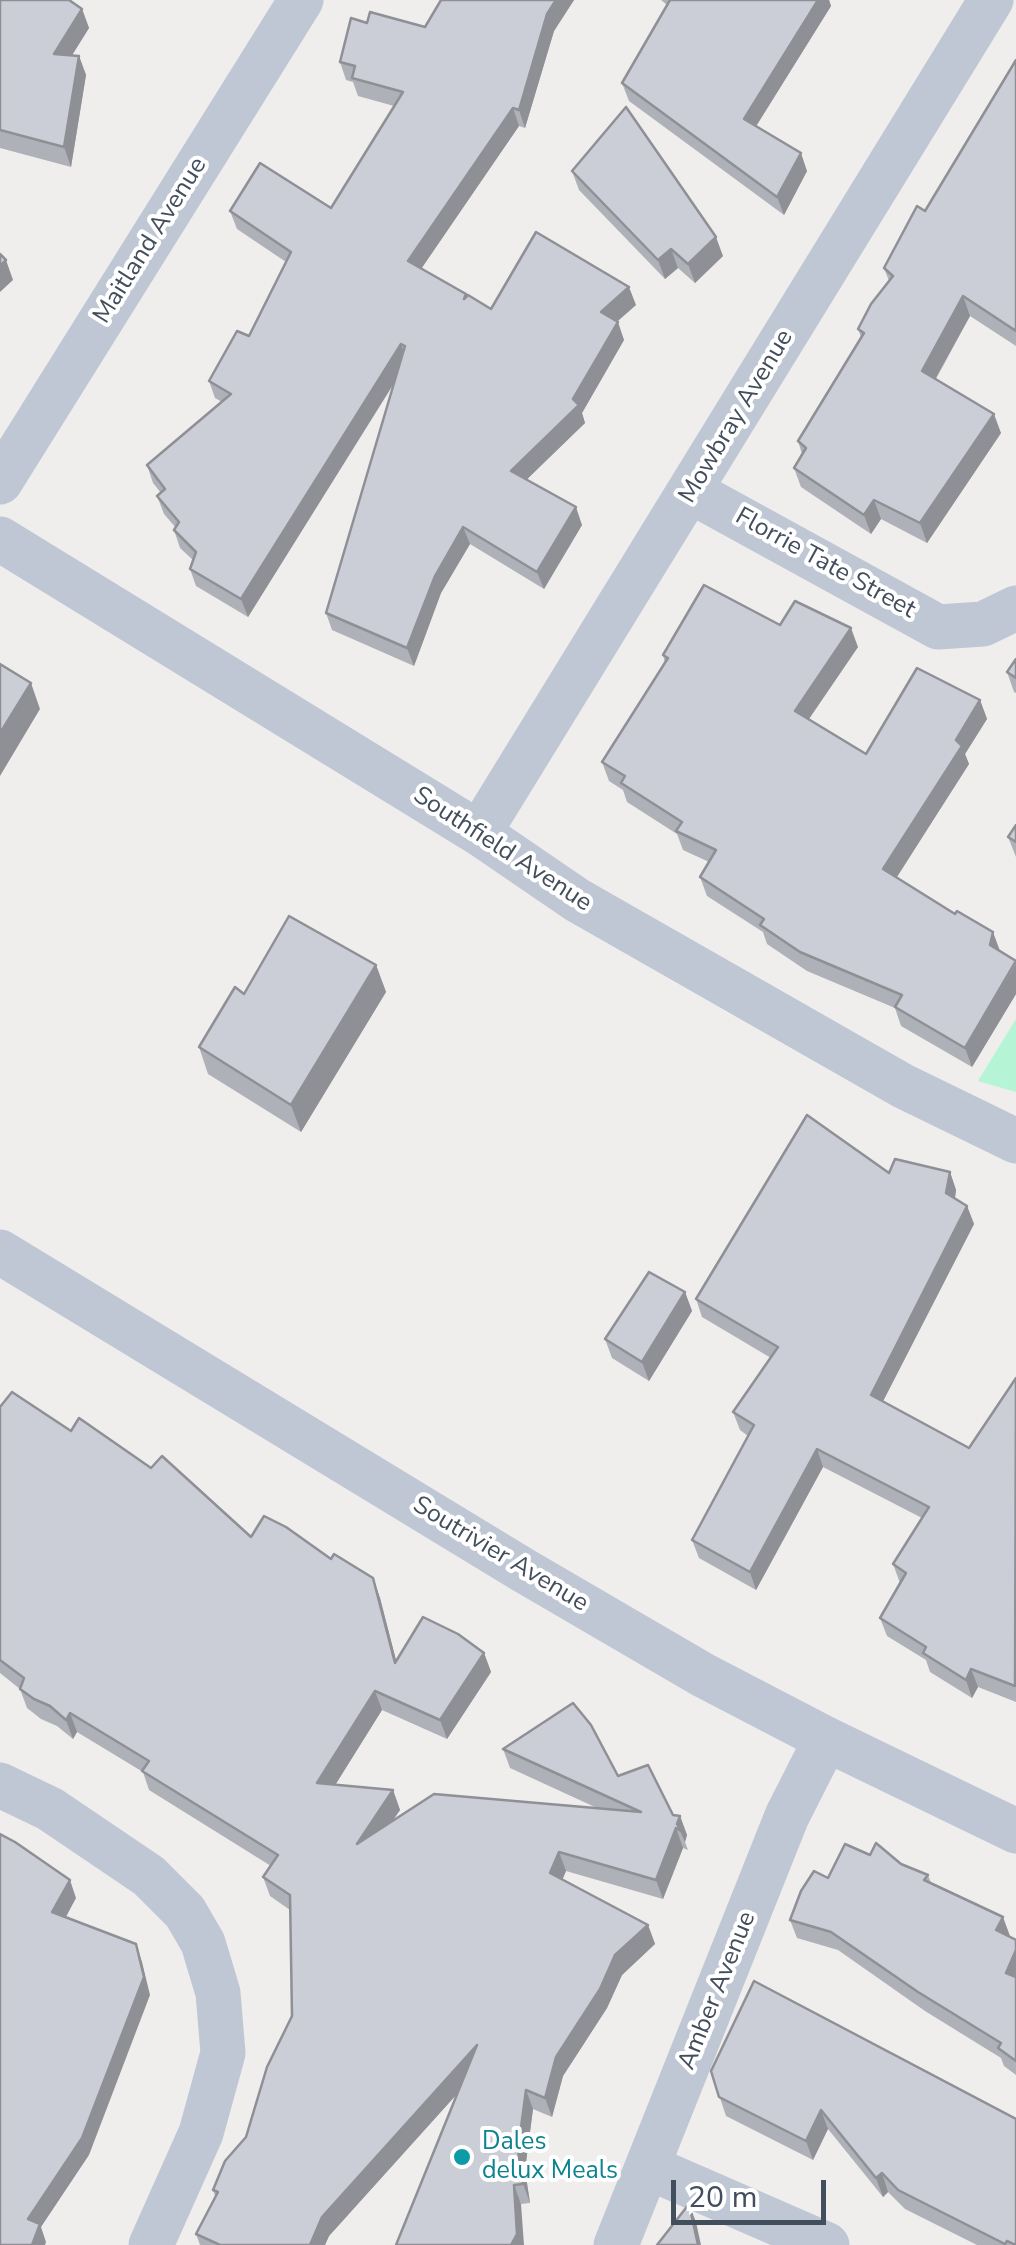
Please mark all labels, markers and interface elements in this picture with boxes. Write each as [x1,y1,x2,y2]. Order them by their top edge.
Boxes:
street label: Maitland Avenue [88,152,214,330]
street label: Mowbray Avenue [673,325,801,509]
street label: Florrie Tate Street [730,502,920,626]
street label: Southfield Avenue [407,781,597,919]
street label: Soutrivier Avenue [407,1491,593,1619]
street label: Amber Avenue [673,1908,763,2074]
place label: Dales delux Meals [482,2128,618,2187]
marker: Dales delux Meals [451,2146,473,2168]
scale bar [676,2160,831,2222]
text: 20 m [688,2177,757,2218]

